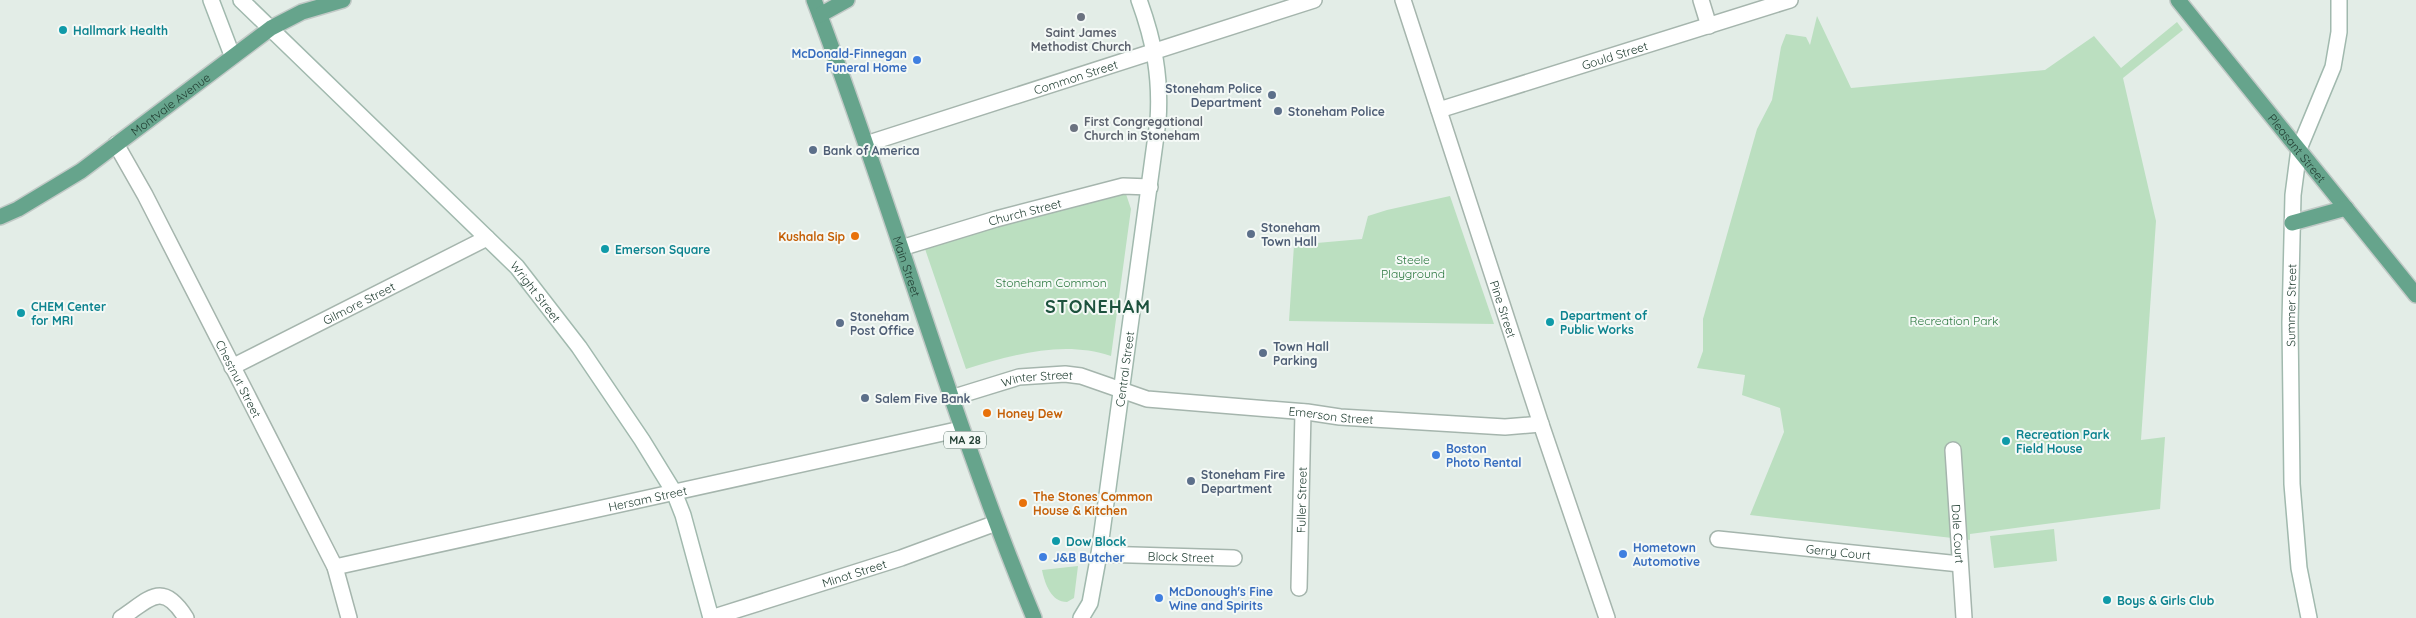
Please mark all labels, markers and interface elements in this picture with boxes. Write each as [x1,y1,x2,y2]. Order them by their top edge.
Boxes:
marker: Saint James Methodist Church [1075,11,1087,23]
place label: Hallmark Health [73,23,168,38]
marker: Hallmark Health [57,24,69,36]
place label: Saint James Methodist Church [1031,25,1131,54]
street label: Gould Street [1580,38,1649,72]
place label: McDonald-Finnegan Funeral Home [791,46,907,75]
marker: McDonald-Finnegan Funeral Home [911,54,923,66]
street label: Common Street [1032,56,1119,97]
street label: Montvale Avenue [128,69,213,139]
place label: Stoneham Police Department [1165,81,1262,110]
marker: Stoneham Police Department [1266,89,1278,101]
place label: Stoneham Police [1288,104,1385,119]
marker: Stoneham Police [1272,105,1284,117]
street label: Pleasant Street [2265,110,2330,185]
place label: First Congregational Church in Stoneham [1084,114,1203,143]
marker: First Congregational Church in Stoneham [1068,122,1080,134]
place label: Bank of America [823,143,919,158]
marker: Bank of America [807,144,819,156]
street label: Church Street [986,195,1063,228]
place label: Stoneham Town Hall [1261,220,1320,249]
marker: Stoneham Town Hall [1245,228,1257,240]
place label: Kushala Sip [778,229,845,244]
marker: Kushala Sip [849,230,861,242]
street label: Main Street [890,234,924,298]
place label: Emerson Square [615,242,710,257]
marker: Emerson Square [599,243,611,255]
park label: Steele Playground [1381,252,1445,281]
street label: Wright Street [508,258,564,325]
street label: Summer Street [2282,264,2299,347]
park label: Stoneham Common [995,275,1107,290]
street label: Gilmore Street [320,278,397,327]
street label: Pine Street [1487,278,1520,340]
district label: STONEHAM [1045,295,1151,318]
place label: CHEM Center for MRI [31,299,106,328]
marker: CHEM Center for MRI [15,307,27,319]
place label: Department of Public Works [1560,308,1648,337]
place label: Stoneham Post Office [850,309,914,338]
park label: Recreation Park [1910,313,1998,328]
marker: Department of Public Works [1544,316,1556,328]
marker: Stoneham Post Office [834,317,846,329]
street label: Central Street [1112,330,1137,408]
street label: Chestnut Street [213,337,265,420]
place label: Town Hall Parking [1273,339,1329,368]
marker: Town Hall Parking [1257,347,1269,359]
street label: Winter Street [999,366,1074,390]
place label: Salem Five Bank [875,391,971,406]
marker: Salem Five Bank [859,392,871,404]
street label: Emerson Street [1288,403,1374,427]
place label: Honey Dew [997,406,1063,421]
marker: Honey Dew [981,407,993,419]
place label: Recreation Park Field House [2016,427,2110,456]
road number: MA 28 [944,432,986,448]
marker: Recreation Park Field House [2000,435,2012,447]
place label: Boston Photo Rental [1446,441,1522,470]
marker: Boston Photo Rental [1430,449,1442,461]
place label: Stoneham Fire Department [1201,467,1285,496]
street label: Fuller Street [1293,467,1309,533]
marker: Stoneham Fire Department [1185,475,1197,487]
street label: Hersam Street [607,482,688,514]
place label: The Stones Common House & Kitchen [1033,489,1153,518]
marker: The Stones Common House & Kitchen [1017,497,1029,509]
street label: Dale Court [1949,504,1968,564]
place label: Dow Block [1066,534,1126,549]
marker: Dow Block [1050,535,1062,547]
place label: Hometown Automotive [1633,540,1700,569]
street label: Gerry Court [1805,541,1872,562]
street label: Block Street [1148,548,1214,565]
marker: Hometown Automotive [1617,548,1629,560]
place label: J&B Butcher [1053,550,1125,565]
marker: J&B Butcher [1037,551,1049,563]
street label: Minot Street [820,556,888,590]
place label: McDonough's Fine Wine and Spirits [1169,584,1273,613]
marker: McDonough's Fine Wine and Spirits [1153,592,1165,604]
place label: Boys & Girls Club [2117,593,2215,608]
marker: Boys & Girls Club [2101,594,2113,606]

